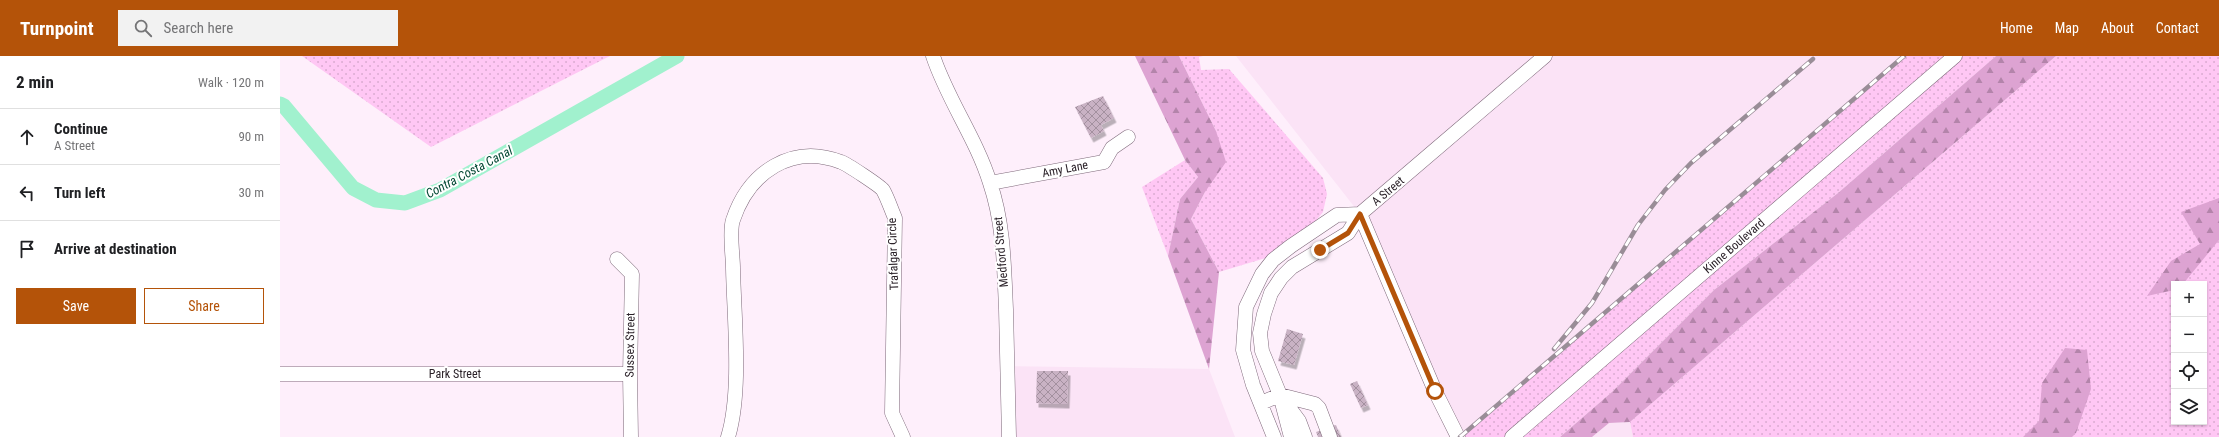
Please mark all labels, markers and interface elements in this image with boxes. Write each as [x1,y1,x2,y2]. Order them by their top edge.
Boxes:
search box [118,10,398,46]
text: Turnpoint [20,17,94,40]
icon: search [132,17,154,39]
text: Search here [164,19,233,37]
text: Home [2000,20,2033,36]
text: Map [2055,20,2079,36]
text: About [2101,20,2134,36]
text: Contact [2156,20,2199,36]
text: 2 min [16,72,54,92]
text: Walk · 120 m [198,75,264,90]
text: Continue [54,120,108,138]
icon: ahead [16,126,38,148]
text: 90 m [238,129,264,144]
text: A Street [54,138,95,153]
water label: Contra Costa Canal [423,142,516,201]
street label: Amy Lane [1041,158,1090,180]
street label: A Street [1369,173,1407,209]
icon: left [16,182,38,204]
text: Turn left [54,184,105,202]
text: 30 m [238,185,264,200]
street label: Medford Street [991,216,1011,288]
street label: Kinne Boulevard [1701,216,1767,276]
street label: Trafalgar Circle [885,217,901,290]
icon: arrive [16,238,38,260]
text: Arrive at destination [54,240,177,258]
route end [1311,241,1329,259]
map controls [2171,281,2207,425]
button: + [2171,281,2207,317]
button: Save [16,288,136,324]
button: Share [144,288,264,324]
street label: Sussex Street [622,312,638,377]
button: − [2171,317,2207,353]
button: locate [2171,353,2207,389]
street label: Park Street [429,367,482,381]
route start [1426,382,1444,400]
button: layers [2171,389,2207,425]

